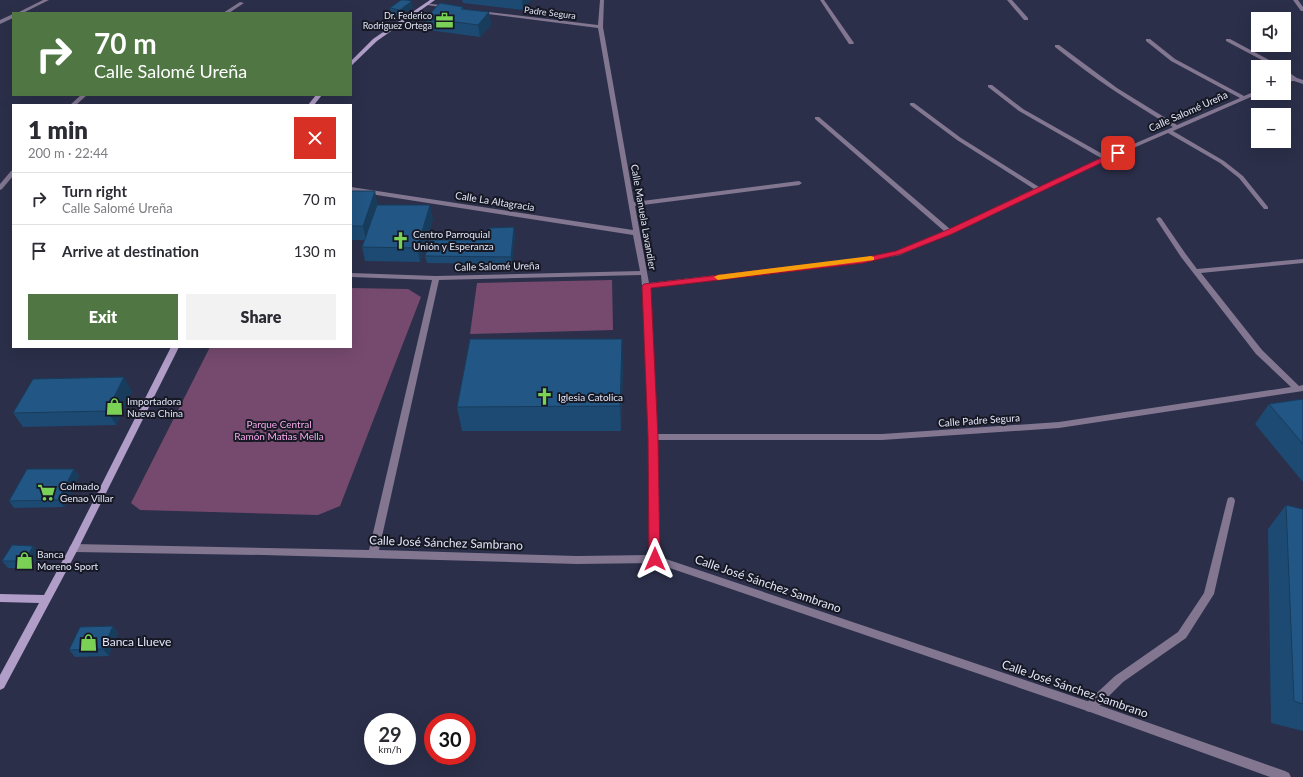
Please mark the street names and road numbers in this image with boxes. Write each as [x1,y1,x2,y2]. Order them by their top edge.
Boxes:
street label: Padre Segura [524,4,576,21]
street label: Calle Salomé Ureña [1147,88,1229,134]
street label: Calle Manuela Lavandier [629,163,659,271]
street label: Calle La Altagracia [455,189,536,213]
street label: Calle Salomé Ureña [454,259,540,273]
street label: Calle Padre Segura [938,411,1020,429]
street label: Calle José Sánchez Sambrano [369,532,523,553]
street label: Calle José Sánchez Sambrano [693,551,844,616]
street label: Calle José Sánchez Sambrano [1000,656,1151,721]

